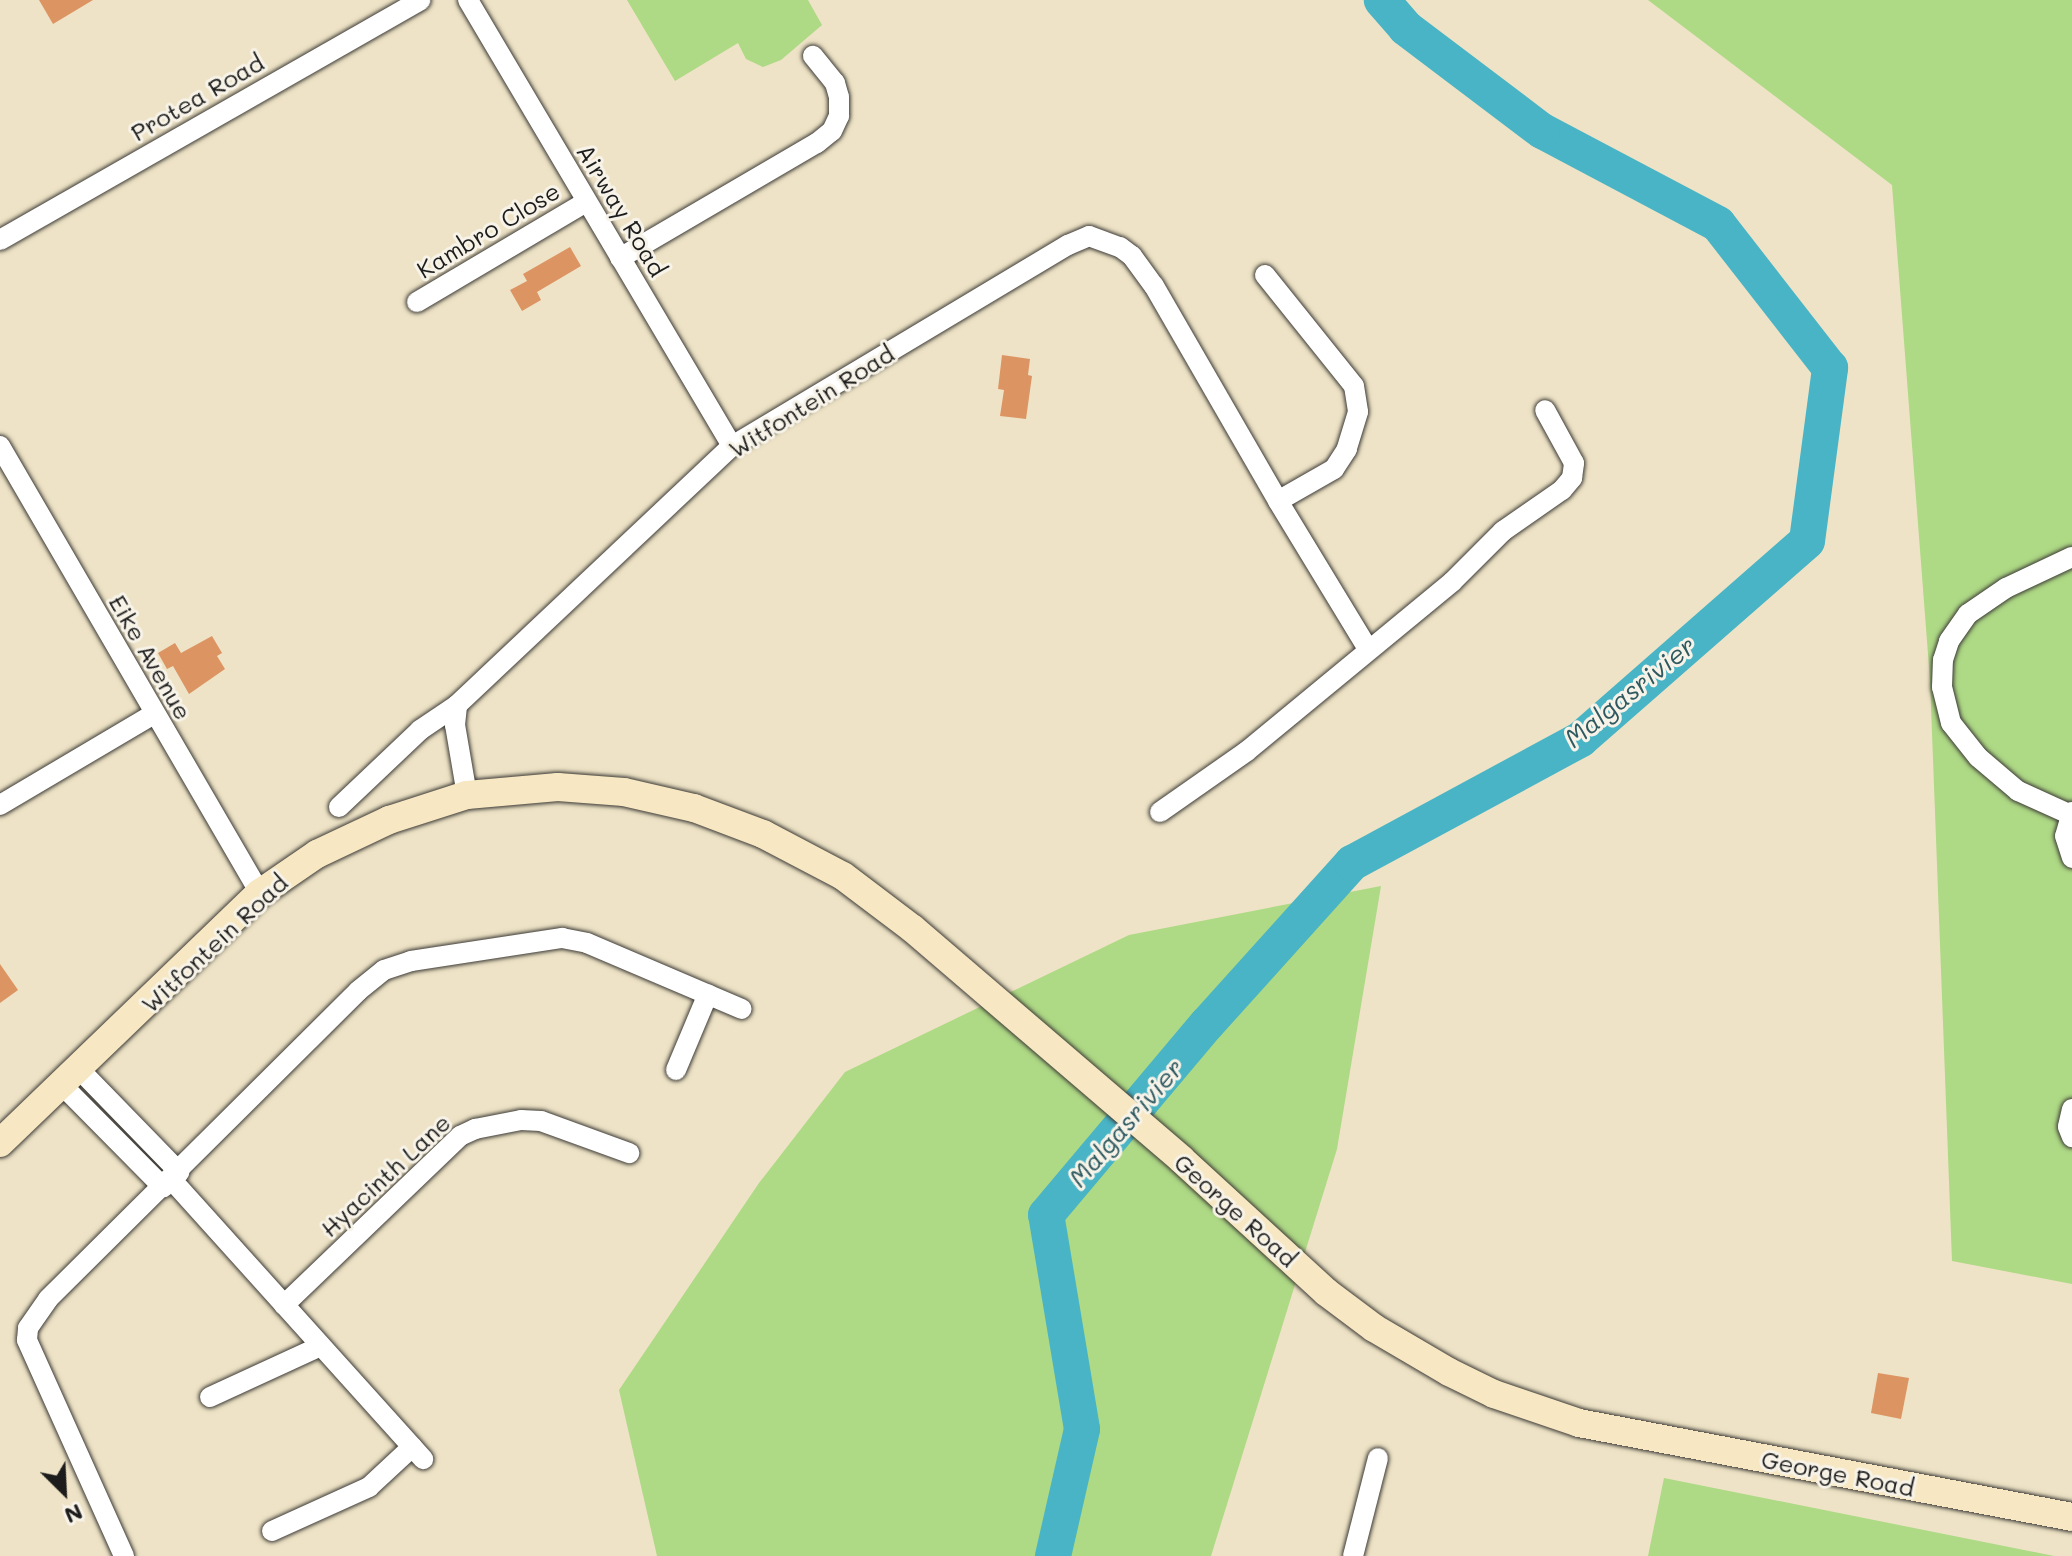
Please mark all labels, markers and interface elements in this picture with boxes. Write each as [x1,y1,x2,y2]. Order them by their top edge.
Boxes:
street label: Protea Road [125,47,269,147]
street label: Airway Road [571,138,673,282]
street label: Kambro Close [411,176,565,284]
street label: Witfontein Road [723,339,899,463]
street label: Eike Avenue [104,589,198,725]
water label: Malgasrivier [1558,630,1702,754]
street label: Witfontein Road [135,868,293,1018]
water label: Malgasrivier [1062,1053,1190,1193]
street label: Hyacinth Lane [314,1108,456,1242]
street label: George Road [1169,1147,1303,1273]
street label: George Road [1759,1444,1917,1502]
north arrow [24,1452,104,1532]
text: N [60,1498,87,1531]

